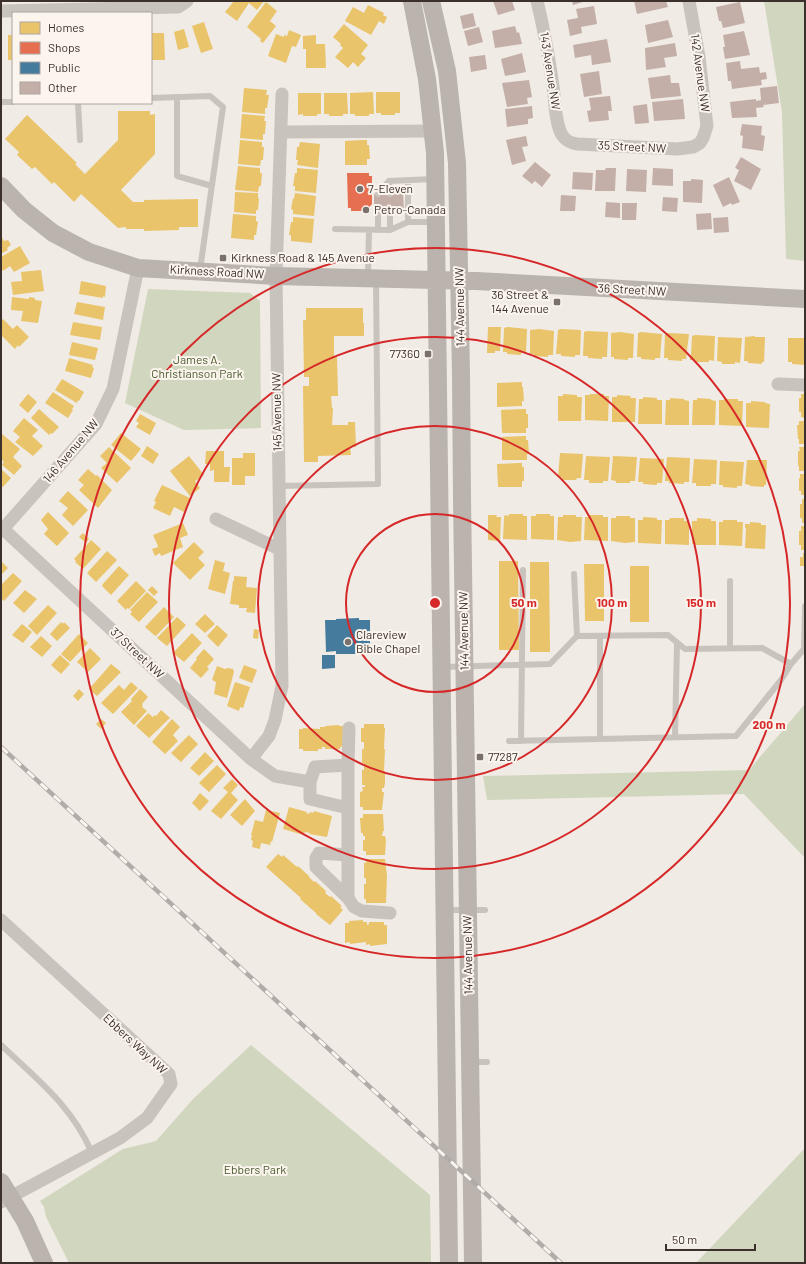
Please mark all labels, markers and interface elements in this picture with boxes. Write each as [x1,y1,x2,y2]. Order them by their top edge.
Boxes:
legend [12,12,152,104]
text: Homes [48,20,85,34]
street label: 143 Avenue NW [538,31,564,111]
street label: 142 Avenue NW [689,33,713,113]
text: Shops [48,40,81,54]
text: Public [48,60,80,74]
text: Other [48,80,78,94]
street label: 35 Street NW [597,137,667,155]
place label: 7-Eleven [368,181,413,195]
marker: 7-Eleven [355,184,365,194]
place label: Petro-Canada [374,202,446,216]
marker: Petro-Canada [361,205,371,215]
place label: Kirkness Road & 145 Avenue [231,250,375,264]
marker: Kirkness Road & 145 Avenue [218,253,228,263]
street label: Kirkness Road NW [169,262,265,280]
street label: 144 Avenue NW [451,267,467,347]
street label: 36 Street NW [597,280,667,298]
place label: 36 Street & 144 Avenue [491,287,549,315]
marker: 36 Street & 144 Avenue [552,297,562,307]
place label: 77360 [390,346,420,360]
marker: 77360 [423,349,433,359]
park label: James A. Christianson Park [151,352,243,380]
street label: 145 Avenue NW [268,372,284,451]
street label: 146 Avenue NW [40,415,101,485]
street label: 144 Avenue NW [455,591,471,671]
text: 50 m [511,595,537,609]
text: 100 m [597,595,627,609]
text: 150 m [686,595,716,609]
centre of rings [428,596,442,610]
street label: 37 Street NW [108,624,168,681]
place label: Clareview Bible Chapel [356,627,420,655]
marker: Clareview Bible Chapel [343,637,353,647]
text: 200 m [753,717,785,731]
place label: 77287 [488,749,518,763]
marker: 77287 [475,752,485,762]
street label: 144 Avenue NW [459,915,475,995]
street label: Ebbers Way NW [101,1010,171,1077]
park label: Ebbers Park [224,1162,286,1176]
scale bar [666,1226,755,1252]
text: 50 m [672,1232,697,1246]

